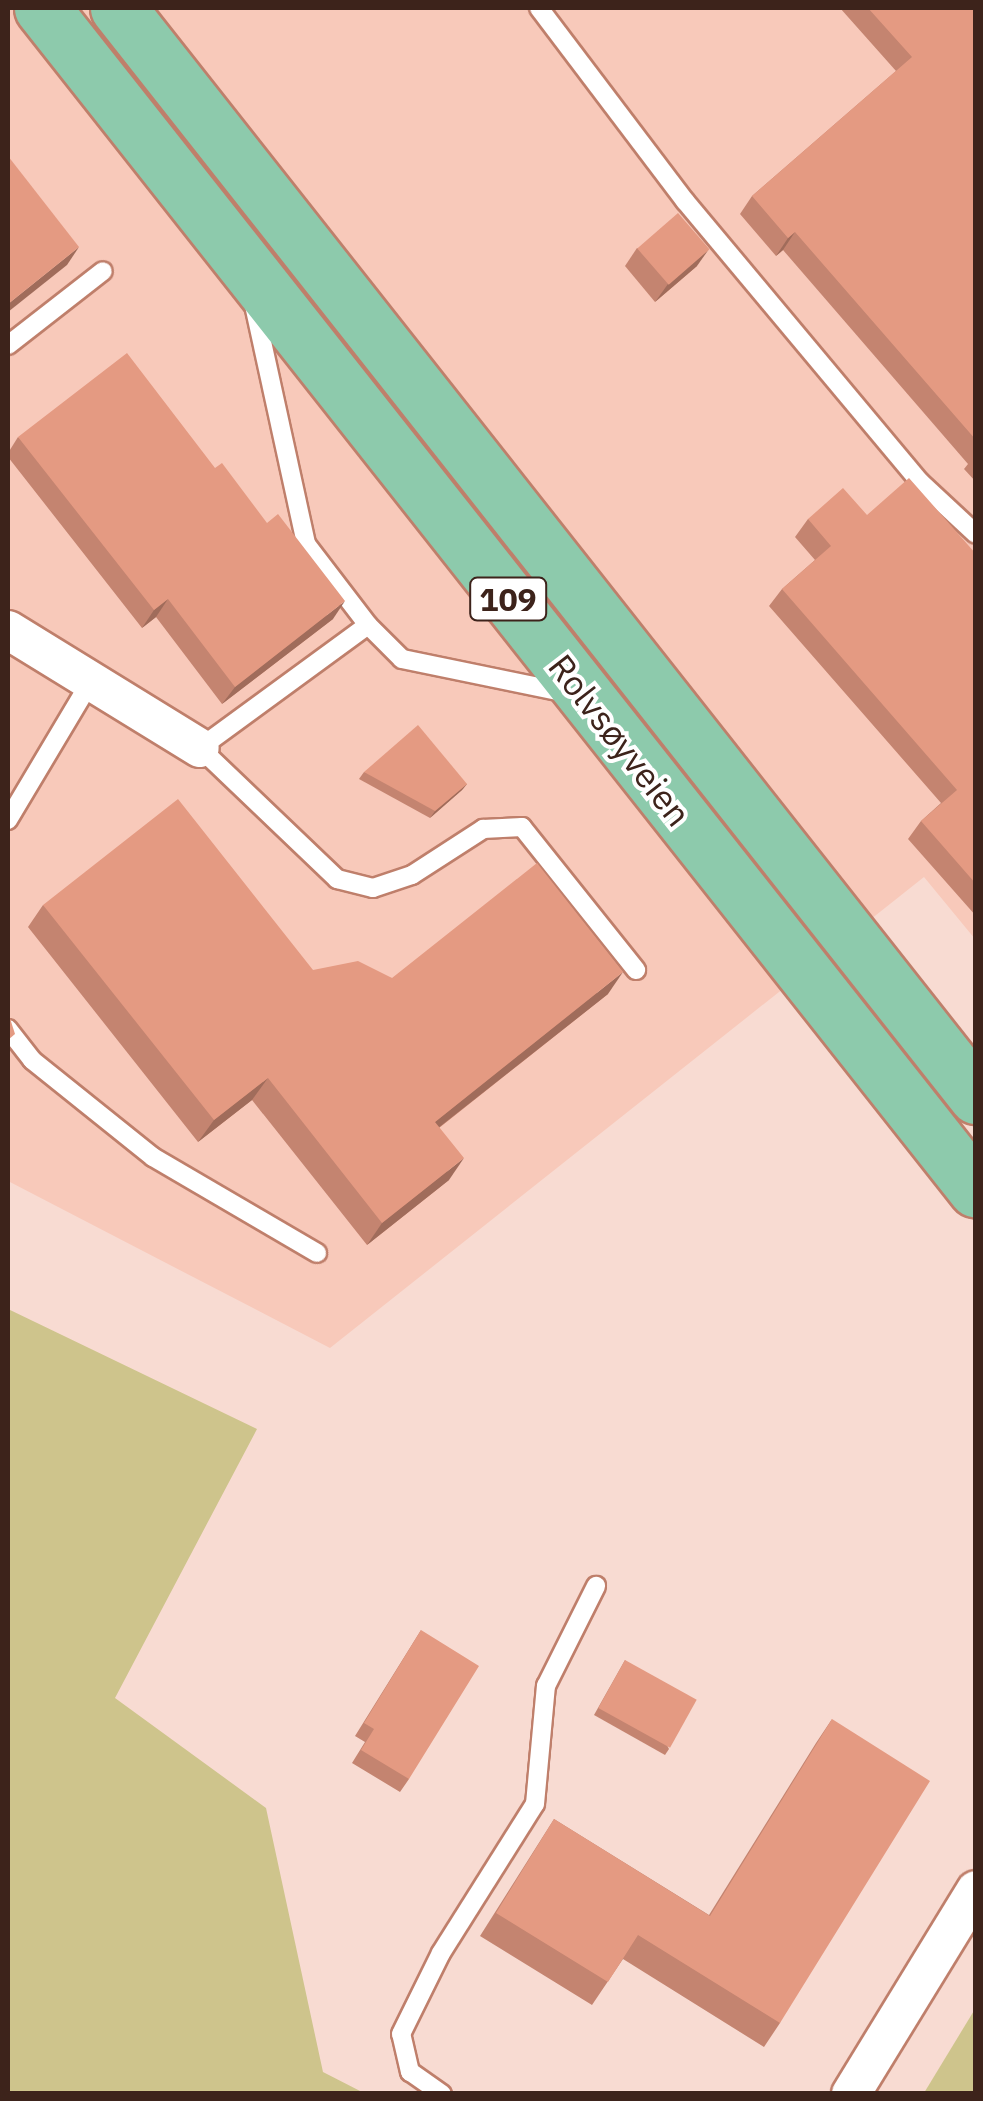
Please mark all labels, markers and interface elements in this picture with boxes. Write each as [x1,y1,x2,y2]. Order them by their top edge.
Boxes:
road number: 109 [468,572,548,626]
street label: Rolvsøyveien [540,646,700,834]

